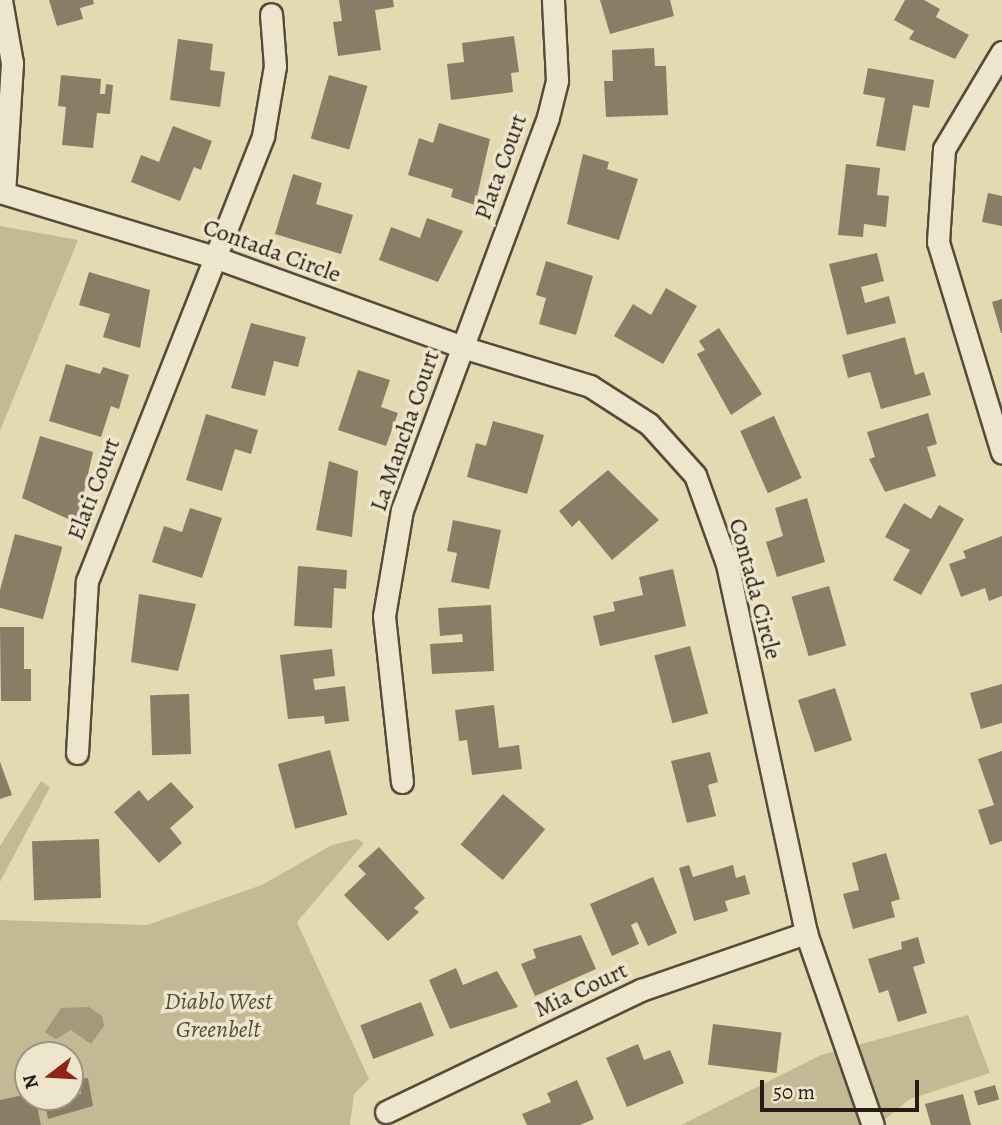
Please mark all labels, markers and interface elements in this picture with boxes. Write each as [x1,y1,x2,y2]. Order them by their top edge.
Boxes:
street label: Plata Court [469,110,533,224]
street label: Contada Circle [199,213,345,289]
street label: La Mancha Court [364,347,446,515]
street label: Elati Court [61,434,127,544]
street label: Contada Circle [722,515,788,663]
street label: Mia Court [530,956,632,1024]
park label: Diablo West Greenbelt [164,988,272,1044]
north arrow [14,1041,84,1111]
scale bar [764,1066,923,1110]
text: N [16,1071,45,1092]
text: 50 m [773,1078,815,1106]

